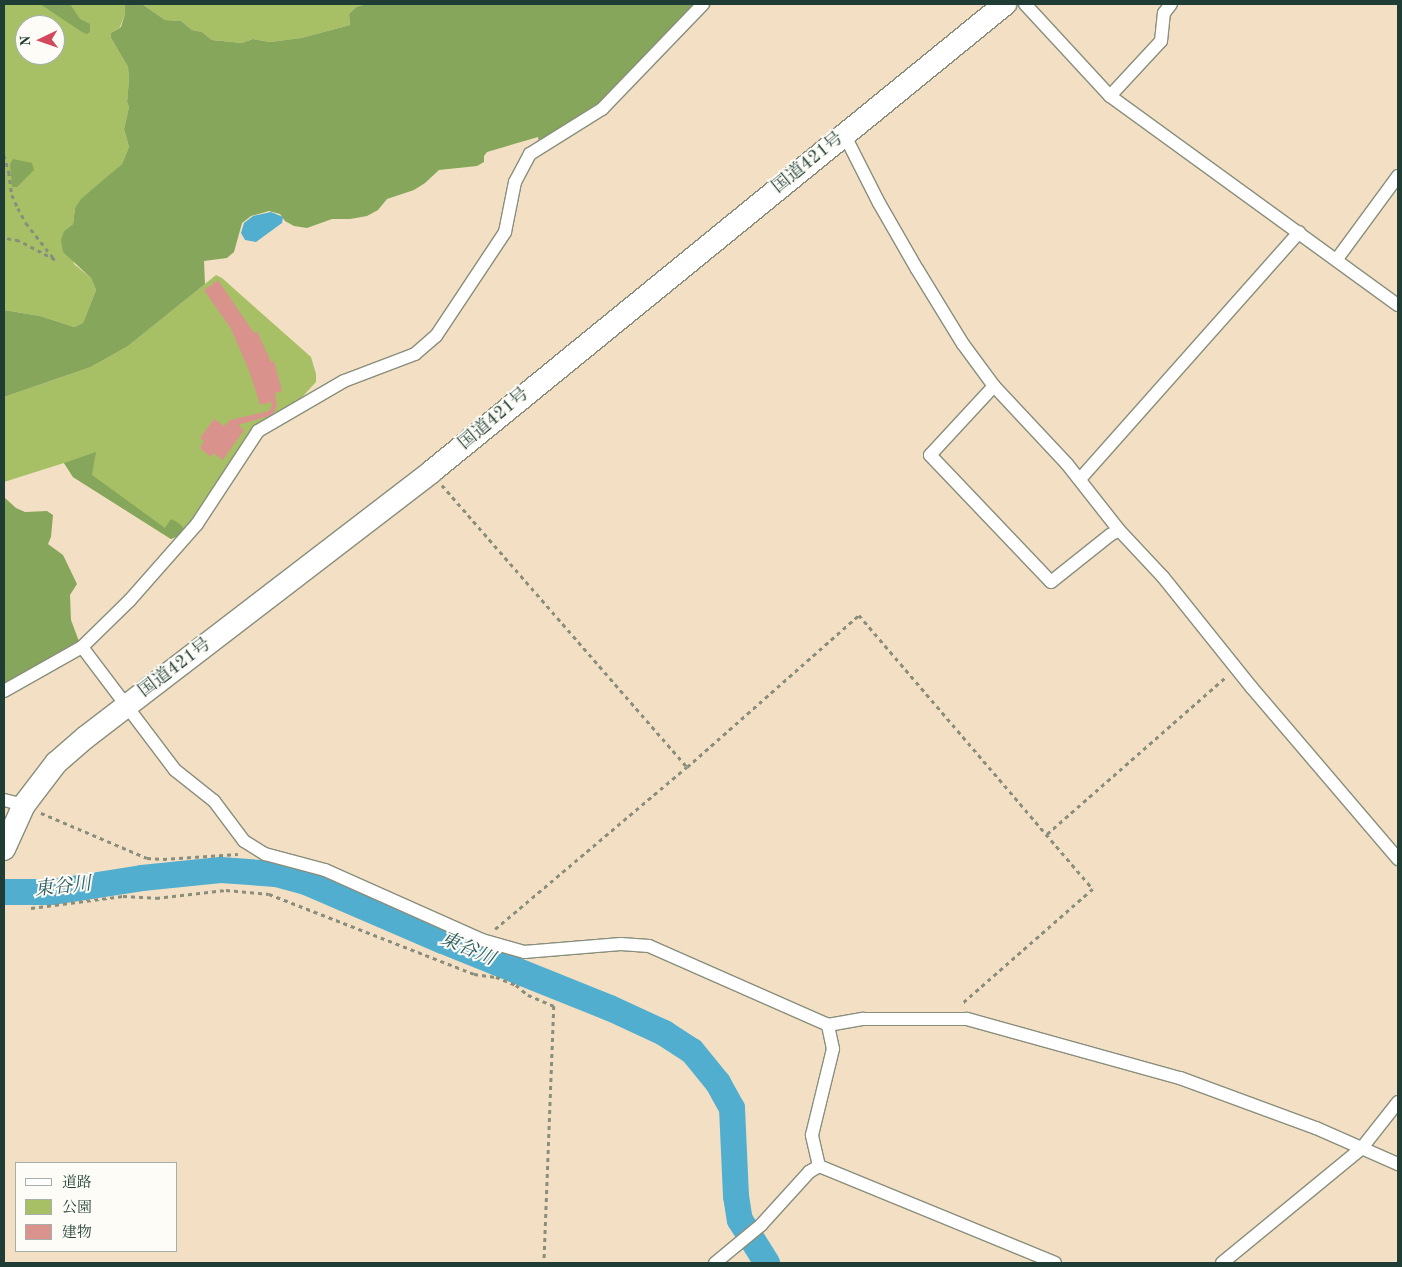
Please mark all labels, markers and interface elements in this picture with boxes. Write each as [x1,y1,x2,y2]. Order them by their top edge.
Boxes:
north arrow [15,15,65,65]
text: N [19,35,33,46]
street label: 国道421号 [768,128,848,198]
street label: 国道421号 [454,383,534,455]
street label: 国道421号 [134,634,216,702]
water label: 東谷川 [33,874,93,902]
water label: 東谷川 [436,928,498,972]
legend [15,1162,178,1252]
text: 道路 [62,1176,92,1191]
text: 公園 [62,1201,92,1216]
text: 建物 [62,1226,92,1241]

